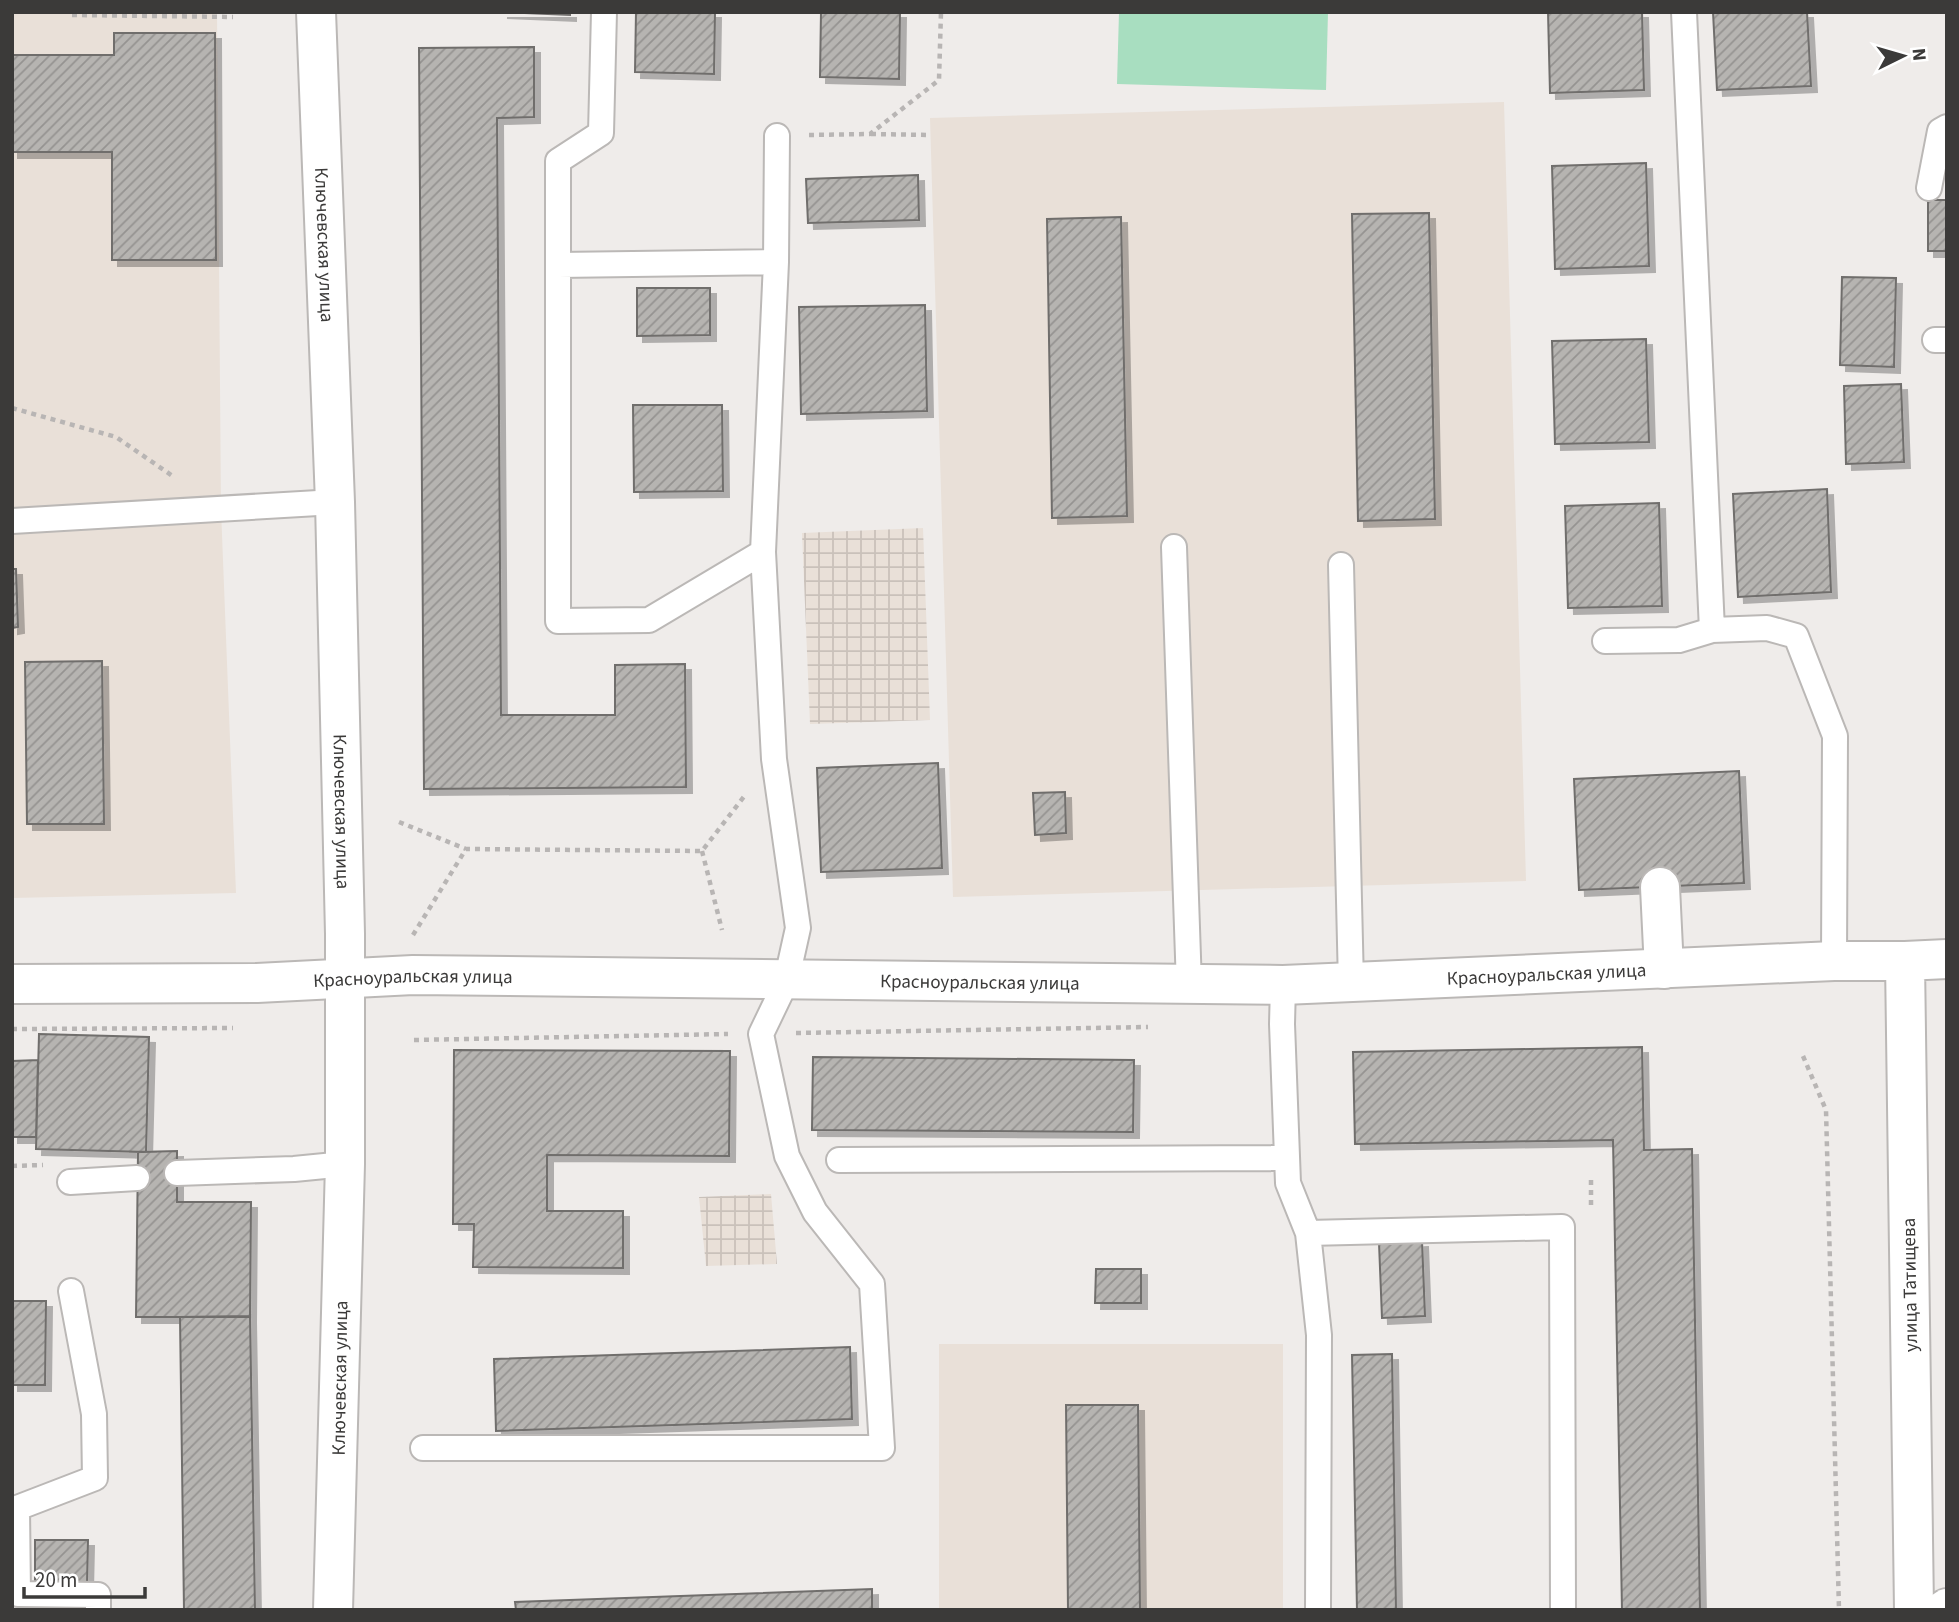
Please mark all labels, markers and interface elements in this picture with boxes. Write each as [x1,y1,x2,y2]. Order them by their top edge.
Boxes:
north arrow [1868,21,1938,91]
text: N [1904,47,1932,62]
street label: Ключевская улица [307,167,340,323]
street label: Ключевская улица [325,734,356,890]
street label: Красноуральская улица [1446,957,1647,993]
street label: Красноуральская улица [313,963,513,995]
street label: Красноуральская улица [880,968,1080,998]
street label: улица Татищева [1896,1218,1925,1352]
street label: Ключевская улица [326,1300,355,1456]
scale bar [24,1556,145,1600]
text: 20 m [35,1565,77,1595]

